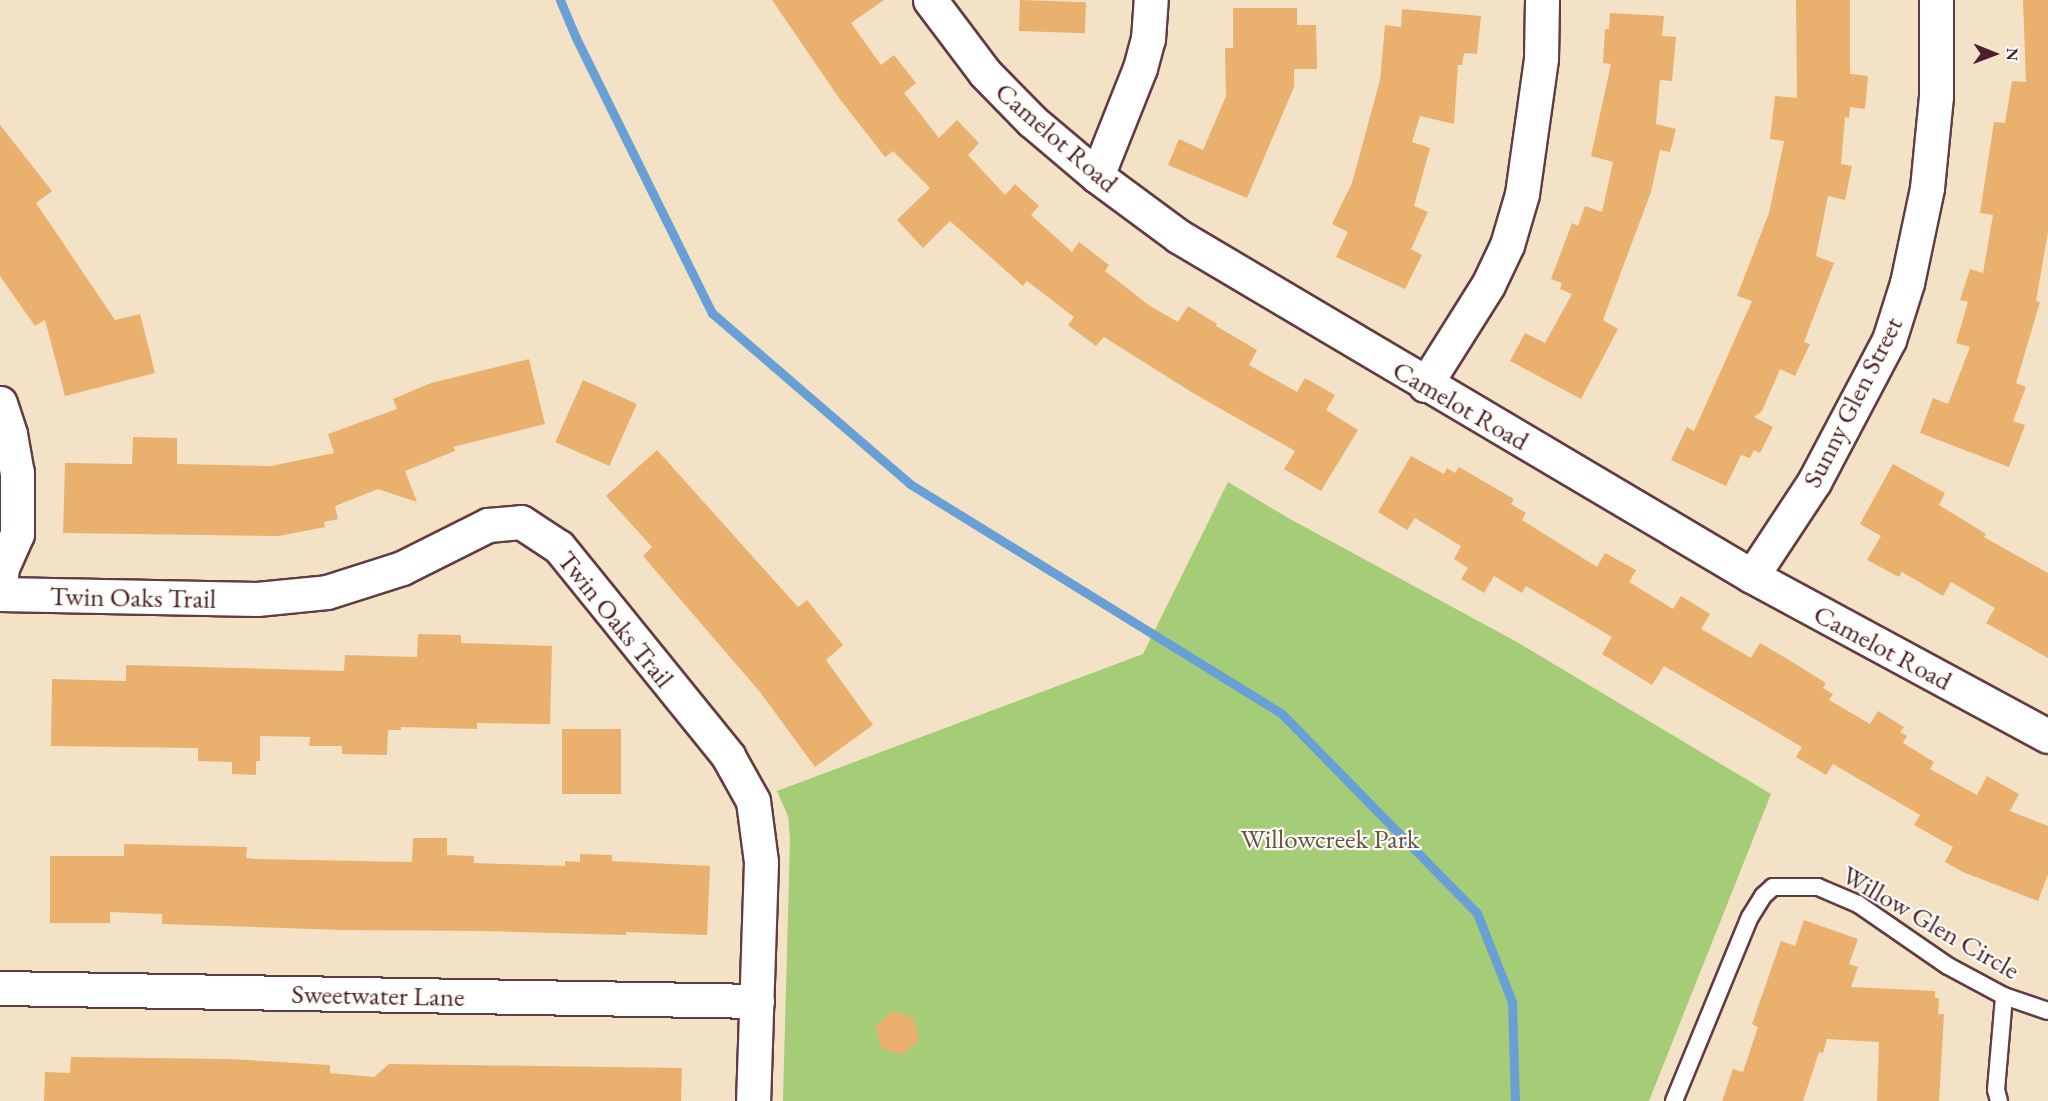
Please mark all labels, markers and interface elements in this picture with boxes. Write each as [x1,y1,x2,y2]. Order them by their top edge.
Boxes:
north arrow [1964,24,2024,84]
text: N [2002,48,2023,61]
street label: Camelot Road [989,75,1125,199]
street label: Sunny Glen Street [1795,311,1909,493]
street label: Camelot Road [1387,353,1535,457]
street label: Twin Oaks Trail [551,544,681,694]
street label: Twin Oaks Trail [49,579,217,615]
street label: Camelot Road [1808,597,1958,697]
park label: Willowcreek Park [1240,823,1420,855]
street label: Willow Glen Circle [1836,858,2026,986]
street label: Sweetwater Lane [291,977,465,1013]

